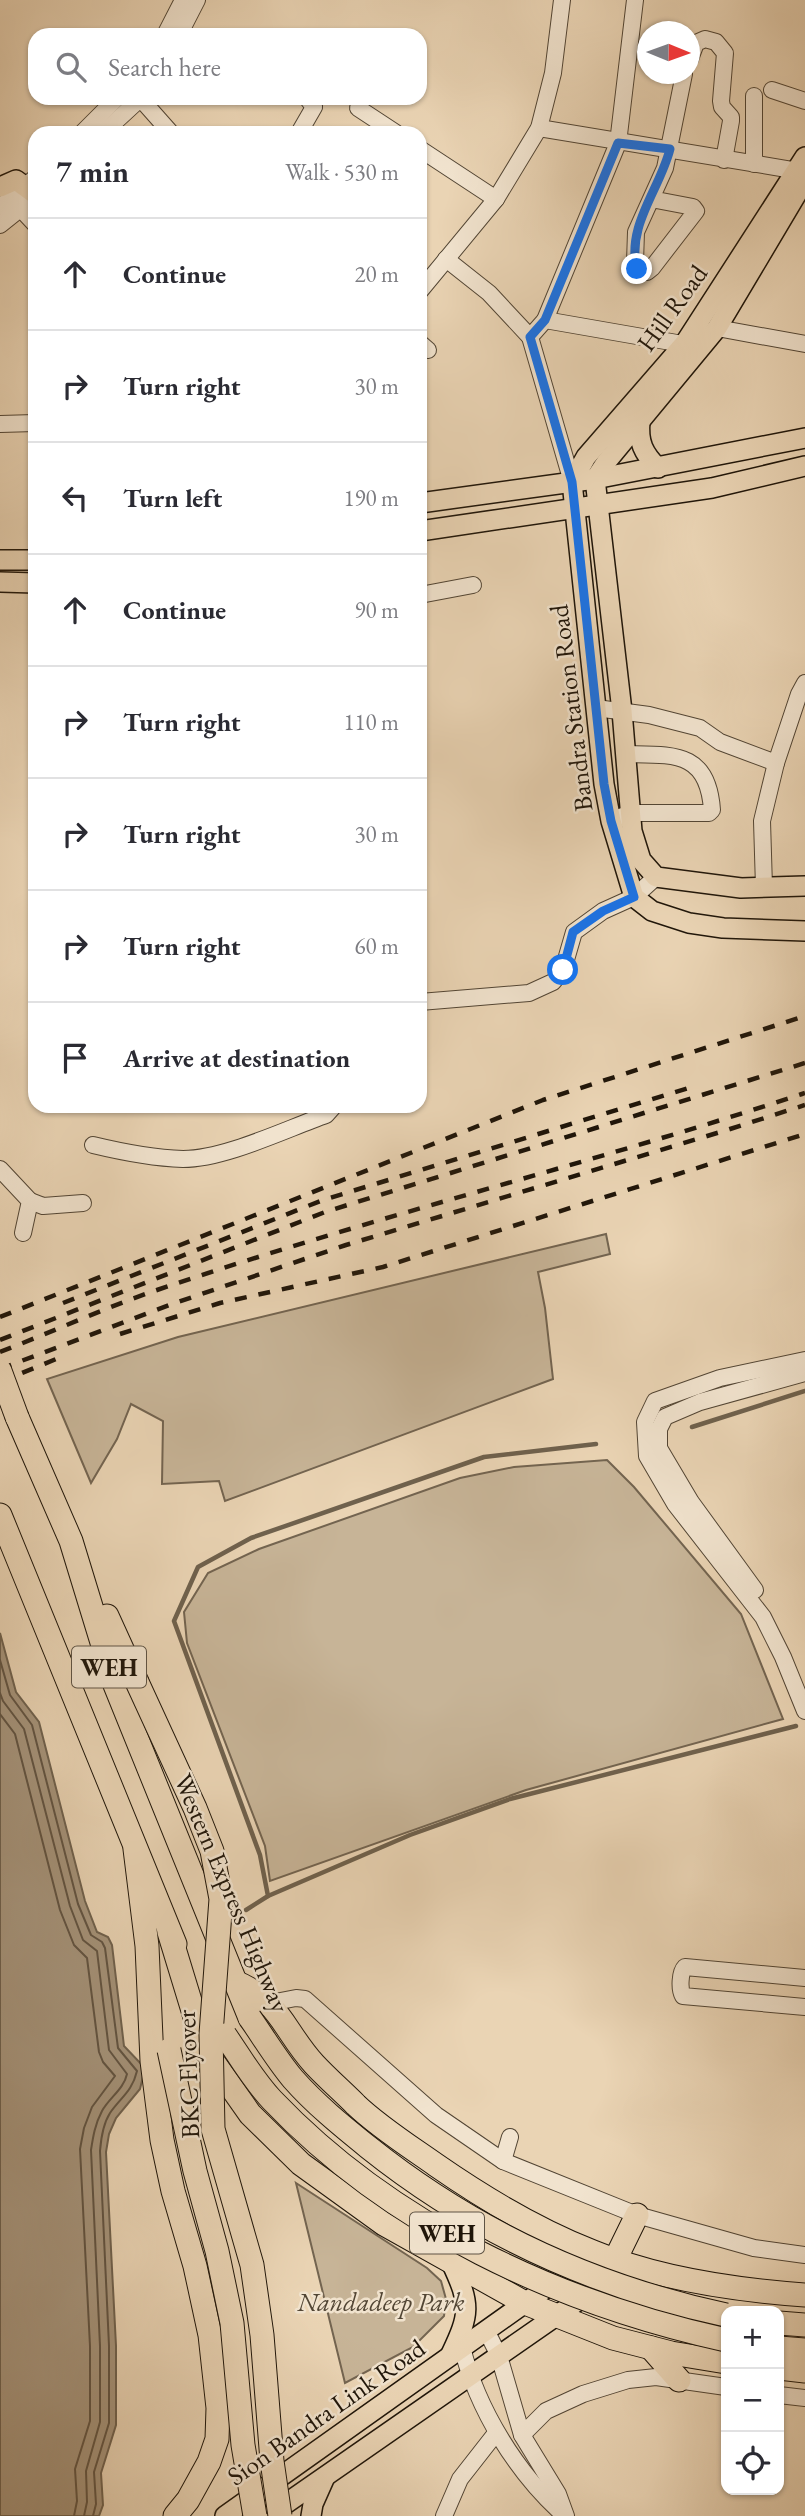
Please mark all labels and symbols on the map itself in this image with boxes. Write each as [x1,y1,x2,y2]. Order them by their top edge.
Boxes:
north arrow [637,21,700,84]
route end [621,253,652,284]
street label: Hill Road [629,257,715,358]
street label: Bandra Station Road [541,602,601,813]
route start [547,954,578,985]
road number: WEH [72,1646,146,1688]
street label: Western Express Highway [166,1768,298,2018]
street label: BKC Flyover [169,2009,207,2139]
road number: WEH [410,2212,484,2254]
park label: Nandadeep Park [296,2285,465,2319]
street label: Sion Bandra Link Road [220,2330,432,2493]

